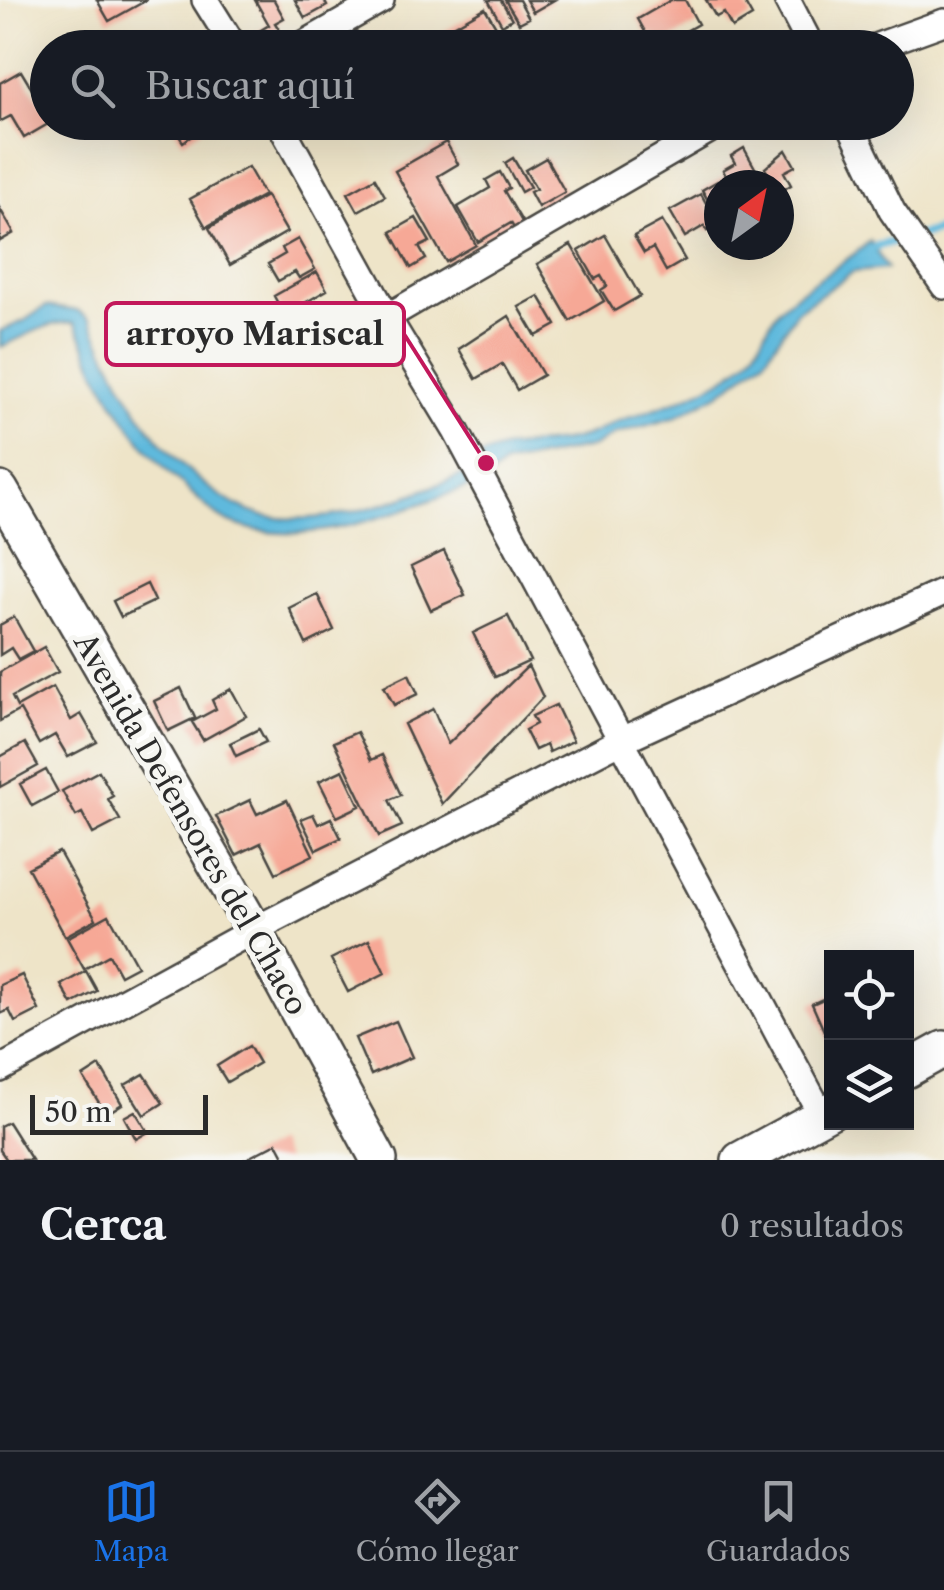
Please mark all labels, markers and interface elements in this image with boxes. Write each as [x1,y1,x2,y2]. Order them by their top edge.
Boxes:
search box [30,30,914,140]
icon: search [65,58,120,113]
text: Buscar aquí [145,62,355,109]
north arrow [704,170,794,260]
callout: arroyo Mariscal [106,303,404,365]
text: arroyo Mariscal [126,314,384,353]
street label: Avenida Defensores del Chaco [66,626,316,1021]
map controls [824,950,914,1130]
button: locate [824,950,914,1040]
button: layers [824,1040,914,1130]
scale bar [30,1090,208,1134]
text: 50 m [45,1095,112,1129]
text: Cerca [40,1199,166,1251]
text: 0 resultados [720,1206,904,1245]
tab: Mapa [94,1474,169,1568]
tab: Cómo llegar [356,1474,519,1568]
tab: Guardados [706,1474,850,1568]

